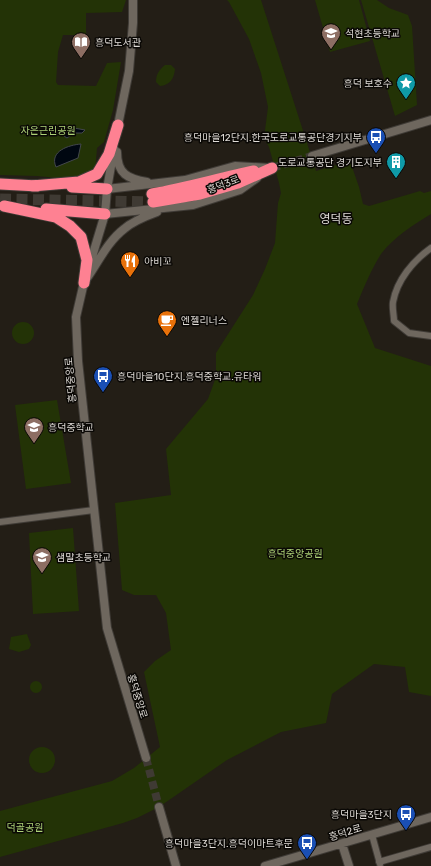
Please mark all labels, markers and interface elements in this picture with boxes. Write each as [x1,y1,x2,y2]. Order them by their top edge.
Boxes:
school or university icon: 석현초등학교 [320,22,342,50]
place label: 석현초등학교 [345,28,400,40]
library icon: 흥덕도서관 [70,31,92,59]
place label: 흥덕도서관 [95,37,142,49]
place icon: 흥덕 보호수 [395,72,417,100]
place label: 흥덕 보호수 [344,78,392,90]
park label: 자은근린공원 [20,125,76,137]
bus stop icon: 흥덕마을12단지.한국도로교통공단경기지부 [365,126,387,154]
place label: 흥덕마을12단지.한국도로교통공단경기지부 [184,132,362,144]
building icon: 도로교통공단 경기도지부 [385,151,407,179]
place label: 도로교통공단 경기도지부 [278,157,382,169]
street label: 흥덕3로 [206,173,241,197]
district label: 영덕동 [319,212,353,226]
restaurant icon: 아비꼬 [119,250,141,278]
place label: 아비꼬 [144,256,172,268]
cafe icon: 엔젤리너스 [156,309,178,337]
place label: 엔젤리너스 [181,315,227,327]
street label: 흥덕중앙로 [63,356,79,403]
bus stop icon: 흥덕마을10단지.흥덕중학교.유타워 [92,365,114,393]
place label: 흥덕마을10단지.흥덕중학교.유타워 [117,371,261,383]
school or university icon: 흥덕중학교 [23,416,45,444]
place label: 흥덕중학교 [48,422,94,434]
school or university icon: 샘말초등학교 [31,546,53,574]
park label: 흥덕중앙공원 [267,548,323,560]
place label: 샘말초등학교 [56,552,111,564]
street label: 흥덕중앙로 [125,673,150,720]
bus stop icon: 흥덕마을3단지 [395,803,417,831]
place label: 흥덕마을3단지 [331,809,392,821]
park label: 덕골공원 [7,822,43,834]
street label: 흥덕2로 [328,822,363,844]
bus stop icon: 흥덕마을3단지.흥덕이마트후문 [296,832,318,860]
place label: 흥덕마을3단지.흥덕이마트후문 [165,838,293,850]

